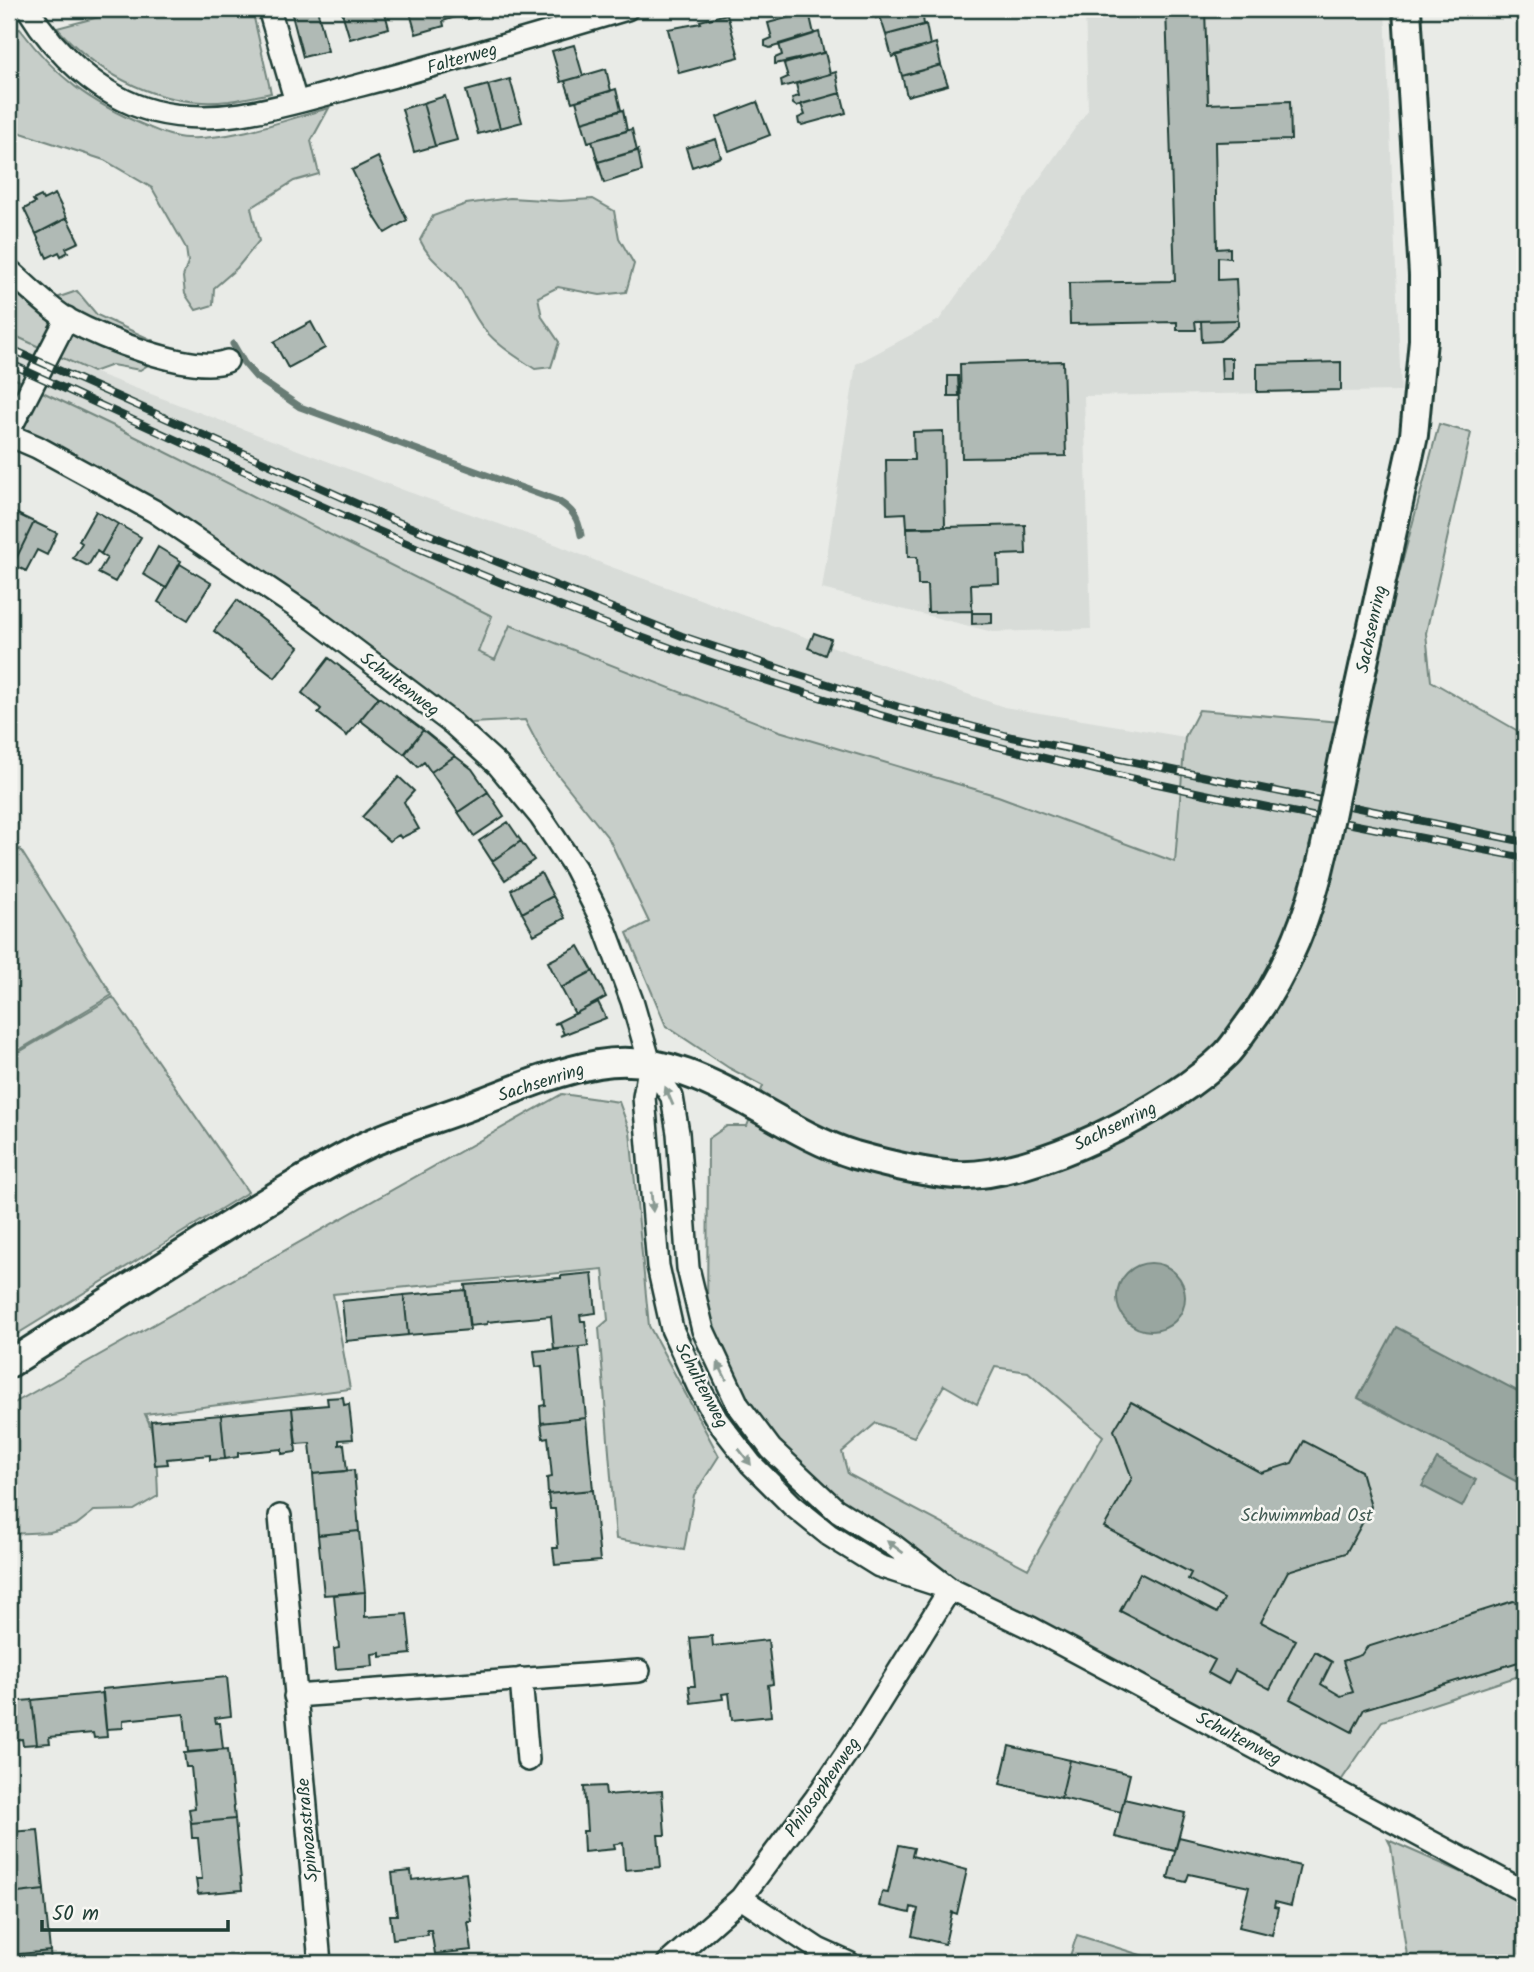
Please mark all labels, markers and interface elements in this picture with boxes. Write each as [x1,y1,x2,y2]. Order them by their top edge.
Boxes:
street label: Falterweg [424,36,501,83]
street label: Sachsenring [1349,583,1396,676]
street label: Schultenweg [353,645,445,725]
street label: Sachsenring [494,1056,588,1111]
one-way arrow [663,1086,675,1106]
street label: Sachsenring [1069,1095,1162,1160]
one-way arrow [647,1191,658,1213]
street label: Schultenweg [666,1338,735,1434]
one-way arrow [716,1361,728,1381]
one-way arrow [738,1447,753,1465]
park label: Schwimmbad Ost [1241,1502,1374,1531]
one-way arrow [886,1541,904,1555]
street label: Schultenweg [1190,1705,1286,1774]
street label: Philosophenweg [778,1732,869,1844]
street label: Spinozastraße [290,1777,327,1883]
scale bar [42,1888,228,1932]
text: 50 m [52,1898,99,1931]

